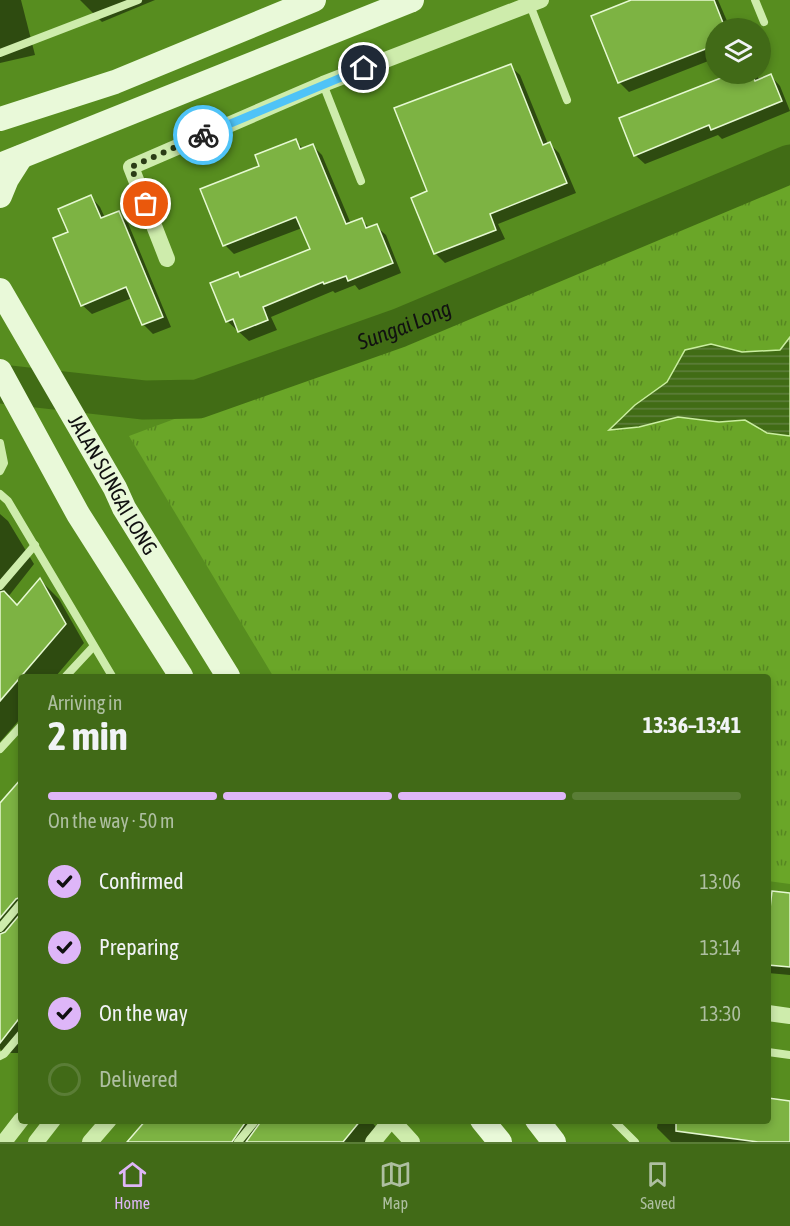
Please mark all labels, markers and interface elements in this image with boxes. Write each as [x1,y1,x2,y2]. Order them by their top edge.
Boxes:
map controls [705,18,771,84]
button: layers [705,18,771,84]
pin [338,42,389,93]
icon: home [347,51,380,84]
courier [173,105,233,165]
icon: bike [187,119,220,152]
pin [120,178,171,229]
icon: bag [129,187,162,220]
water label: Sungai Long [353,295,455,355]
street label: JALAN SUNGAI LONG [64,410,163,559]
text: Arriving in [48,691,122,714]
text: 13:36–13:41 [643,712,741,738]
text: 2 min [48,714,128,758]
text: On the way · 50 m [48,809,174,832]
icon: check [48,865,81,898]
text: Confirmed [99,868,184,894]
text: 13:06 [699,870,741,893]
icon: check [48,931,81,964]
text: Preparing [99,934,179,960]
text: 13:14 [700,936,741,959]
icon: check [48,997,81,1030]
text: On the way [99,1000,188,1026]
text: 13:30 [700,1002,741,1025]
text: Delivered [99,1066,178,1092]
tab: Home [114,1158,150,1212]
tab: Map [379,1158,412,1212]
tab: Saved [640,1158,676,1212]

